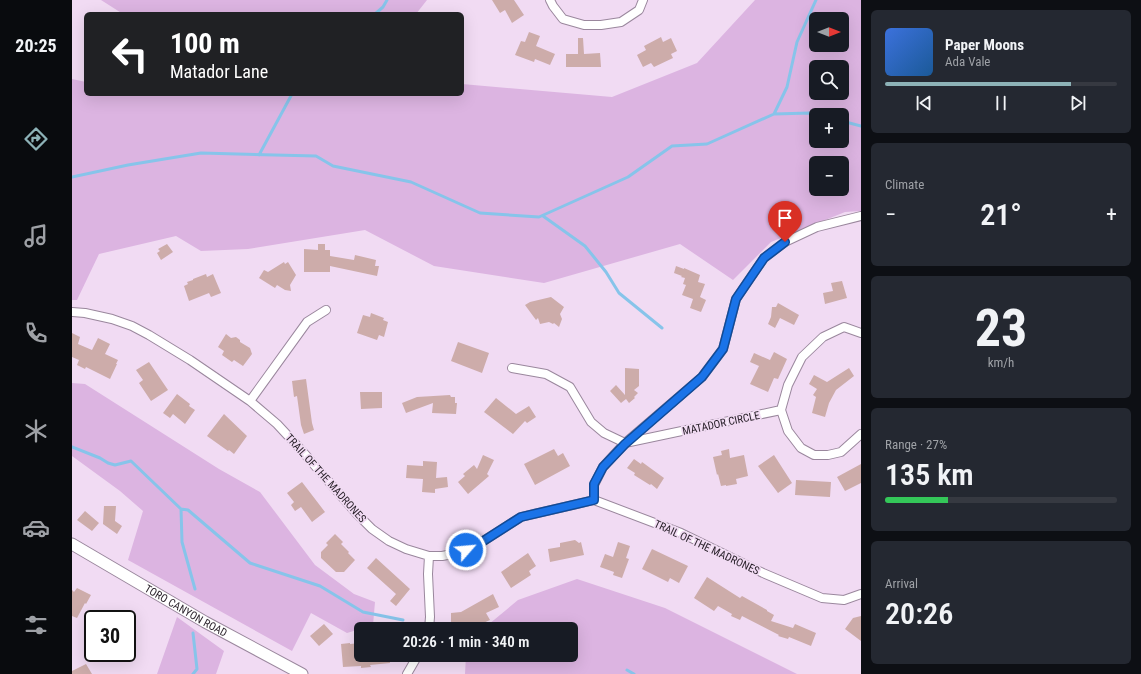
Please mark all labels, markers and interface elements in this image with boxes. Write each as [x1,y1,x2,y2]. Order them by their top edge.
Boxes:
north arrow [809,12,849,52]
map controls [809,12,849,196]
text: 100 m [170,27,240,60]
icon: left [104,28,156,80]
text: 20:25 [15,35,57,56]
text: Paper Moons [945,36,1024,54]
text: Ada Vale [945,54,990,69]
button: search [809,60,849,100]
text: Matador Lane [170,61,268,82]
icon: previous [913,92,935,114]
icon: pause [990,92,1012,114]
icon: next [1067,92,1089,114]
button: + [809,108,849,148]
icon: directions [22,125,50,153]
button: − [809,156,849,196]
text: Climate [885,177,924,192]
text: 21° [980,197,1022,232]
pin [768,201,802,242]
text: − [885,202,896,227]
text: + [1106,202,1117,227]
icon: arrive [774,207,796,229]
icon: music [22,222,50,250]
text: 23 [975,298,1027,359]
icon: phone [22,319,50,347]
text: km/h [988,355,1014,370]
street label: MATADOR CIRCLE [681,409,761,438]
icon: climate [22,417,50,445]
street label: TRAIL OF THE MADRONES [282,431,369,525]
text: Range · 27% [885,437,947,452]
text: 135 km [885,457,974,492]
icon: car [22,514,50,542]
street label: TRAIL OF THE MADRONES [652,517,762,578]
position arrow [445,529,487,571]
text: Arrival [885,576,918,591]
street label: TORO CANYON ROAD [142,582,229,640]
text: 20:26 [885,596,953,631]
speed limit sign: 30 [84,610,136,662]
icon: filters [22,611,50,639]
text: 20:26 · 1 min · 340 m [403,633,529,651]

